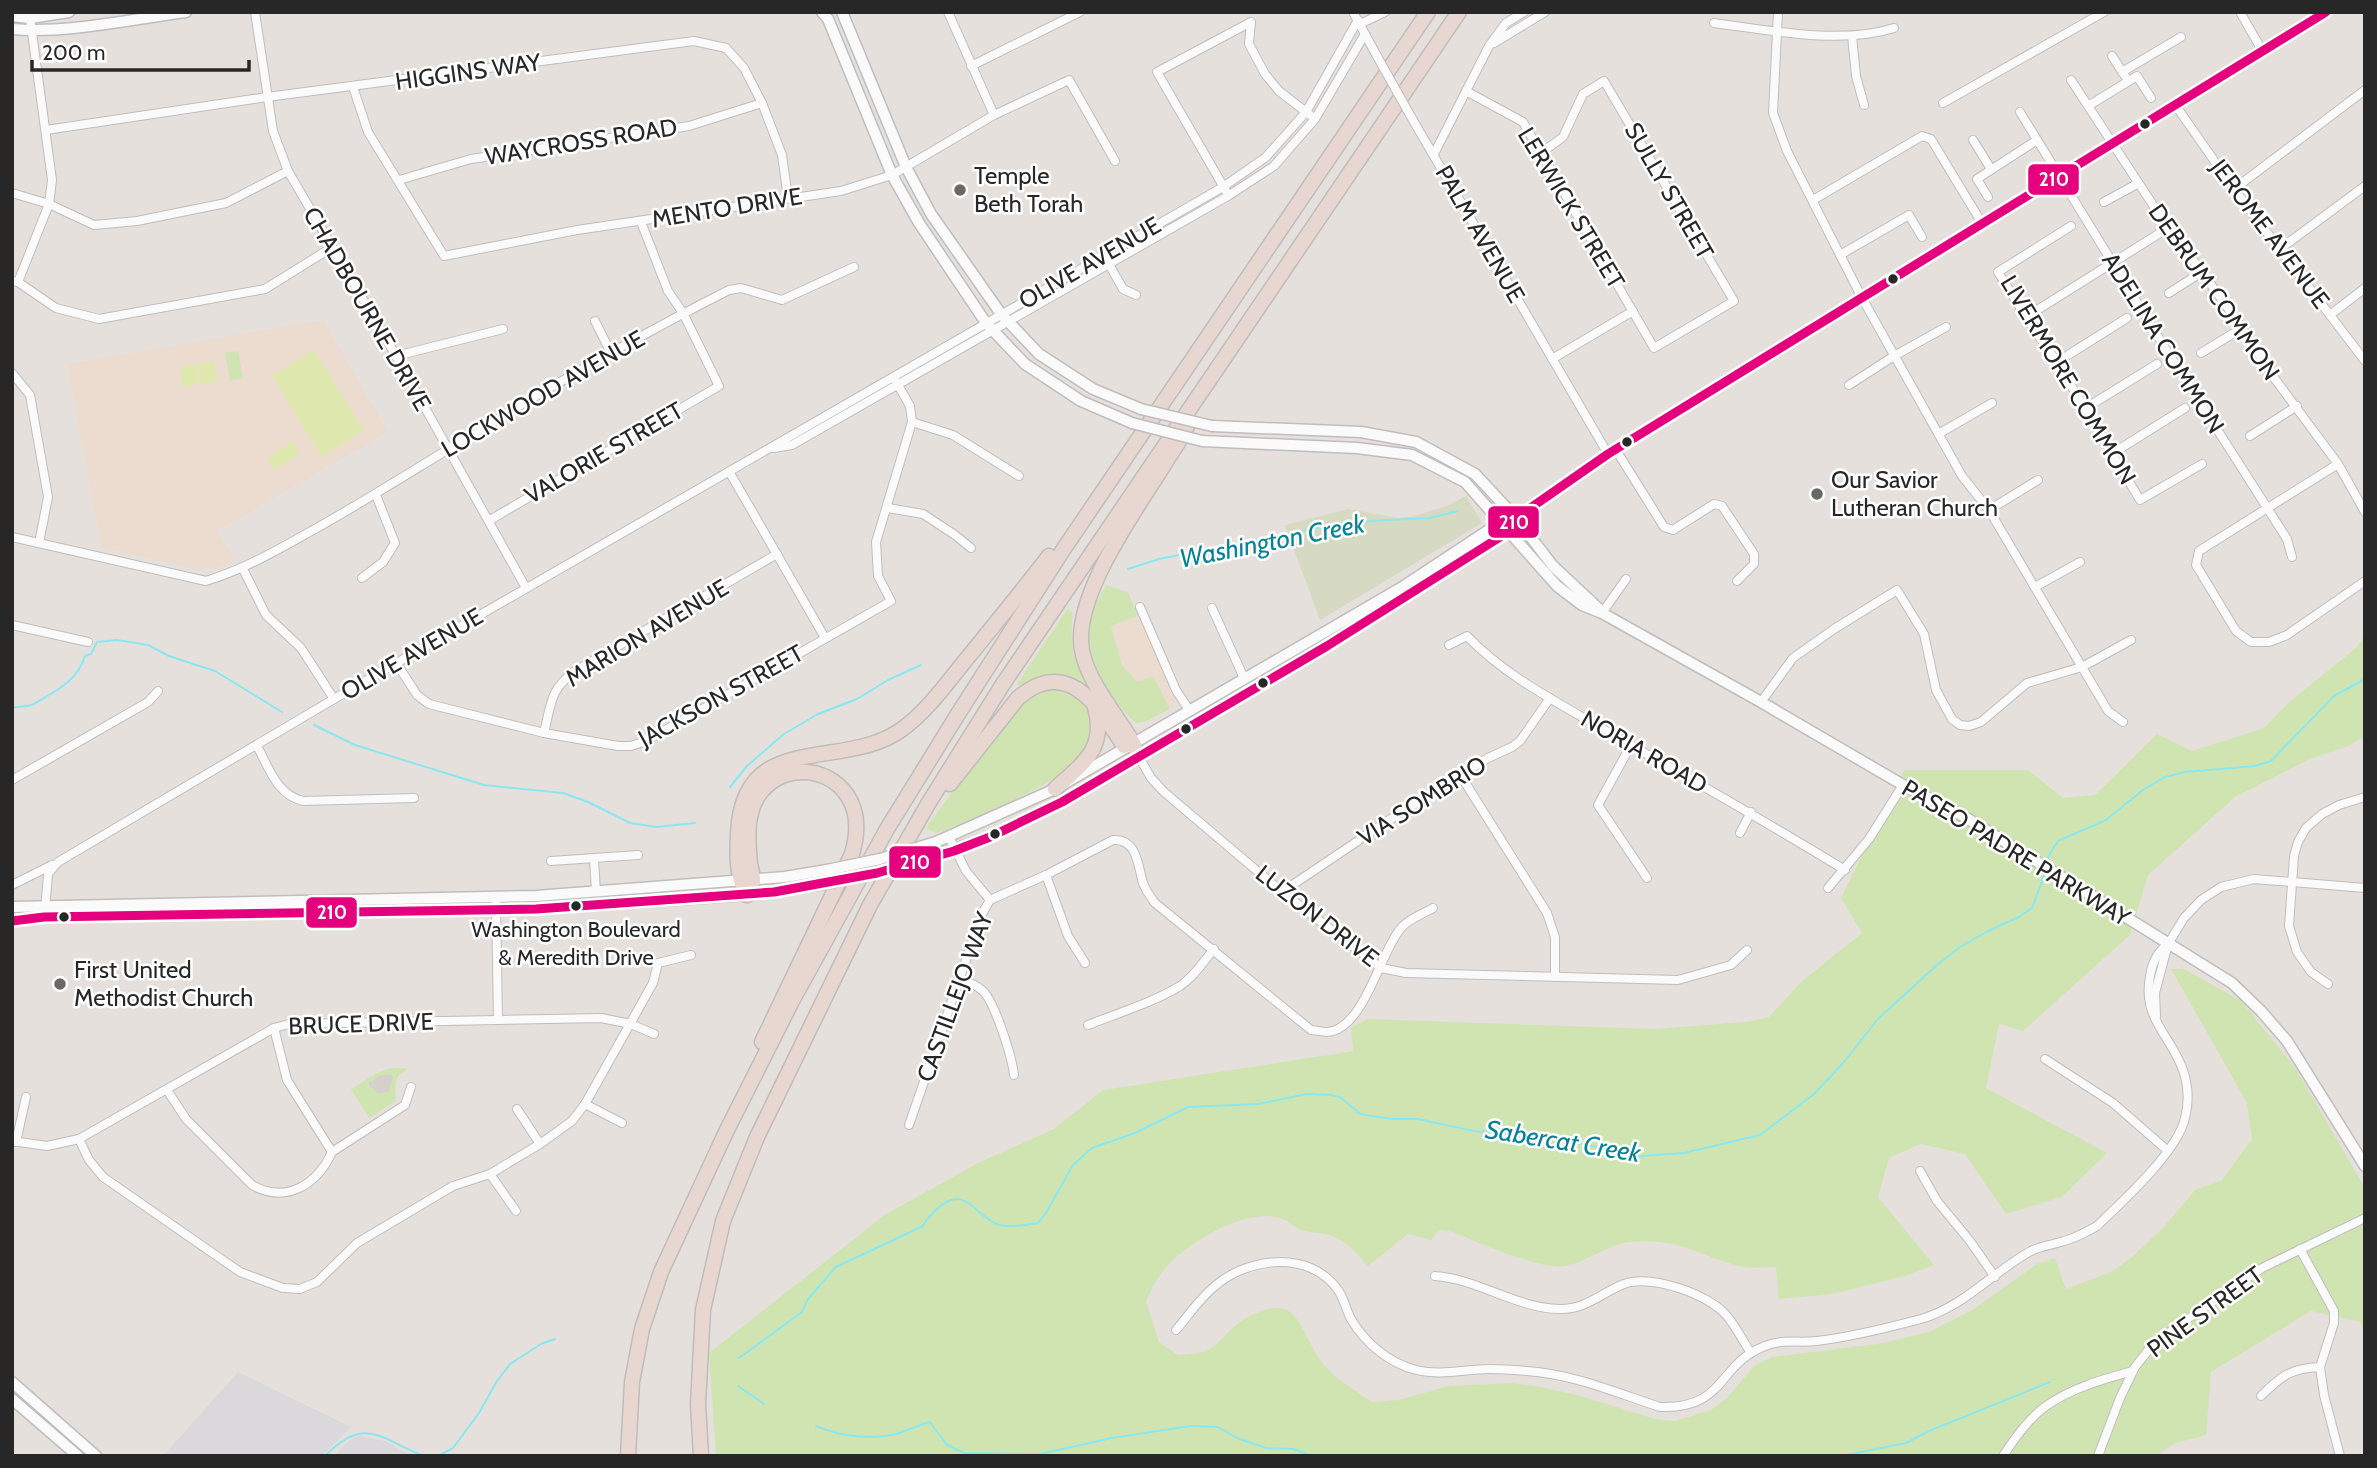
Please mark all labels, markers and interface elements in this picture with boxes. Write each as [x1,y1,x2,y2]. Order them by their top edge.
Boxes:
scale bar [32,28,248,72]
text: 200 m [42,40,105,65]
street label: HIGGINS WAY [393,47,543,96]
street label: WAYCROSS ROAD [483,112,679,171]
street label: SULLY STREET [1619,117,1720,264]
unlabelled marker [2138,117,2152,131]
street label: LERWICK STREET [1512,122,1631,294]
street label: JEROME AVENUE [2204,153,2336,314]
street label: PALM AVENUE [1429,160,1531,308]
place label: Temple Beth Torah [974,161,1083,218]
line badge: 210 [2027,163,2080,196]
text: 210 [2039,168,2069,191]
street label: MENTO DRIVE [650,181,804,234]
marker: Temple Beth Torah [952,182,968,198]
street label: DEBRUM COMMON [2143,198,2286,385]
street label: CHADBOURNE DRIVE [297,202,438,416]
street label: OLIVE AVENUE [1014,210,1166,315]
street label: ADELINA COMMON [2096,247,2231,439]
street label: LIVERMORE COMMON [1995,270,2142,489]
unlabelled marker [1886,272,1900,286]
street label: LOCKWOOD AVENUE [436,324,649,464]
street label: VALORIE STREET [519,395,688,510]
unlabelled marker [1620,435,1634,449]
place label: Our Savior Lutheran Church [1831,465,1998,522]
marker: Our Savior Lutheran Church [1809,486,1825,502]
line badge: 210 [1487,505,1540,539]
water label: Washington Creek [1177,507,1368,575]
text: 210 [1499,511,1529,534]
street label: MARION AVENUE [560,573,733,693]
street label: OLIVE AVENUE [336,601,488,706]
street label: JACKSON STREET [632,638,809,753]
unlabelled marker [1256,676,1270,690]
street label: NORIA ROAD [1576,704,1713,799]
unlabelled marker [1179,722,1193,736]
street label: VIA SOMBRIO [1352,750,1491,852]
street label: PASEO PADRE PARKWAY [1897,773,2136,932]
unlabelled marker [988,827,1002,841]
line badge: 210 [888,845,942,879]
text: 210 [900,851,930,874]
street label: LUZON DRIVE [1250,859,1385,973]
line badge: 210 [305,896,358,929]
marker: Washington Boulevard & Meredith Drive [569,899,583,913]
text: 210 [317,901,347,924]
street label: CASTILLEJO WAY [910,908,999,1086]
unlabelled marker [57,910,71,924]
place label: Washington Boulevard & Meredith Drive [471,916,681,971]
place label: First United Methodist Church [74,955,253,1012]
marker: First United Methodist Church [52,976,68,992]
street label: BRUCE DRIVE [288,1006,434,1041]
water label: Sabercat Creek [1483,1113,1644,1169]
street label: PINE STREET [2141,1260,2268,1363]

